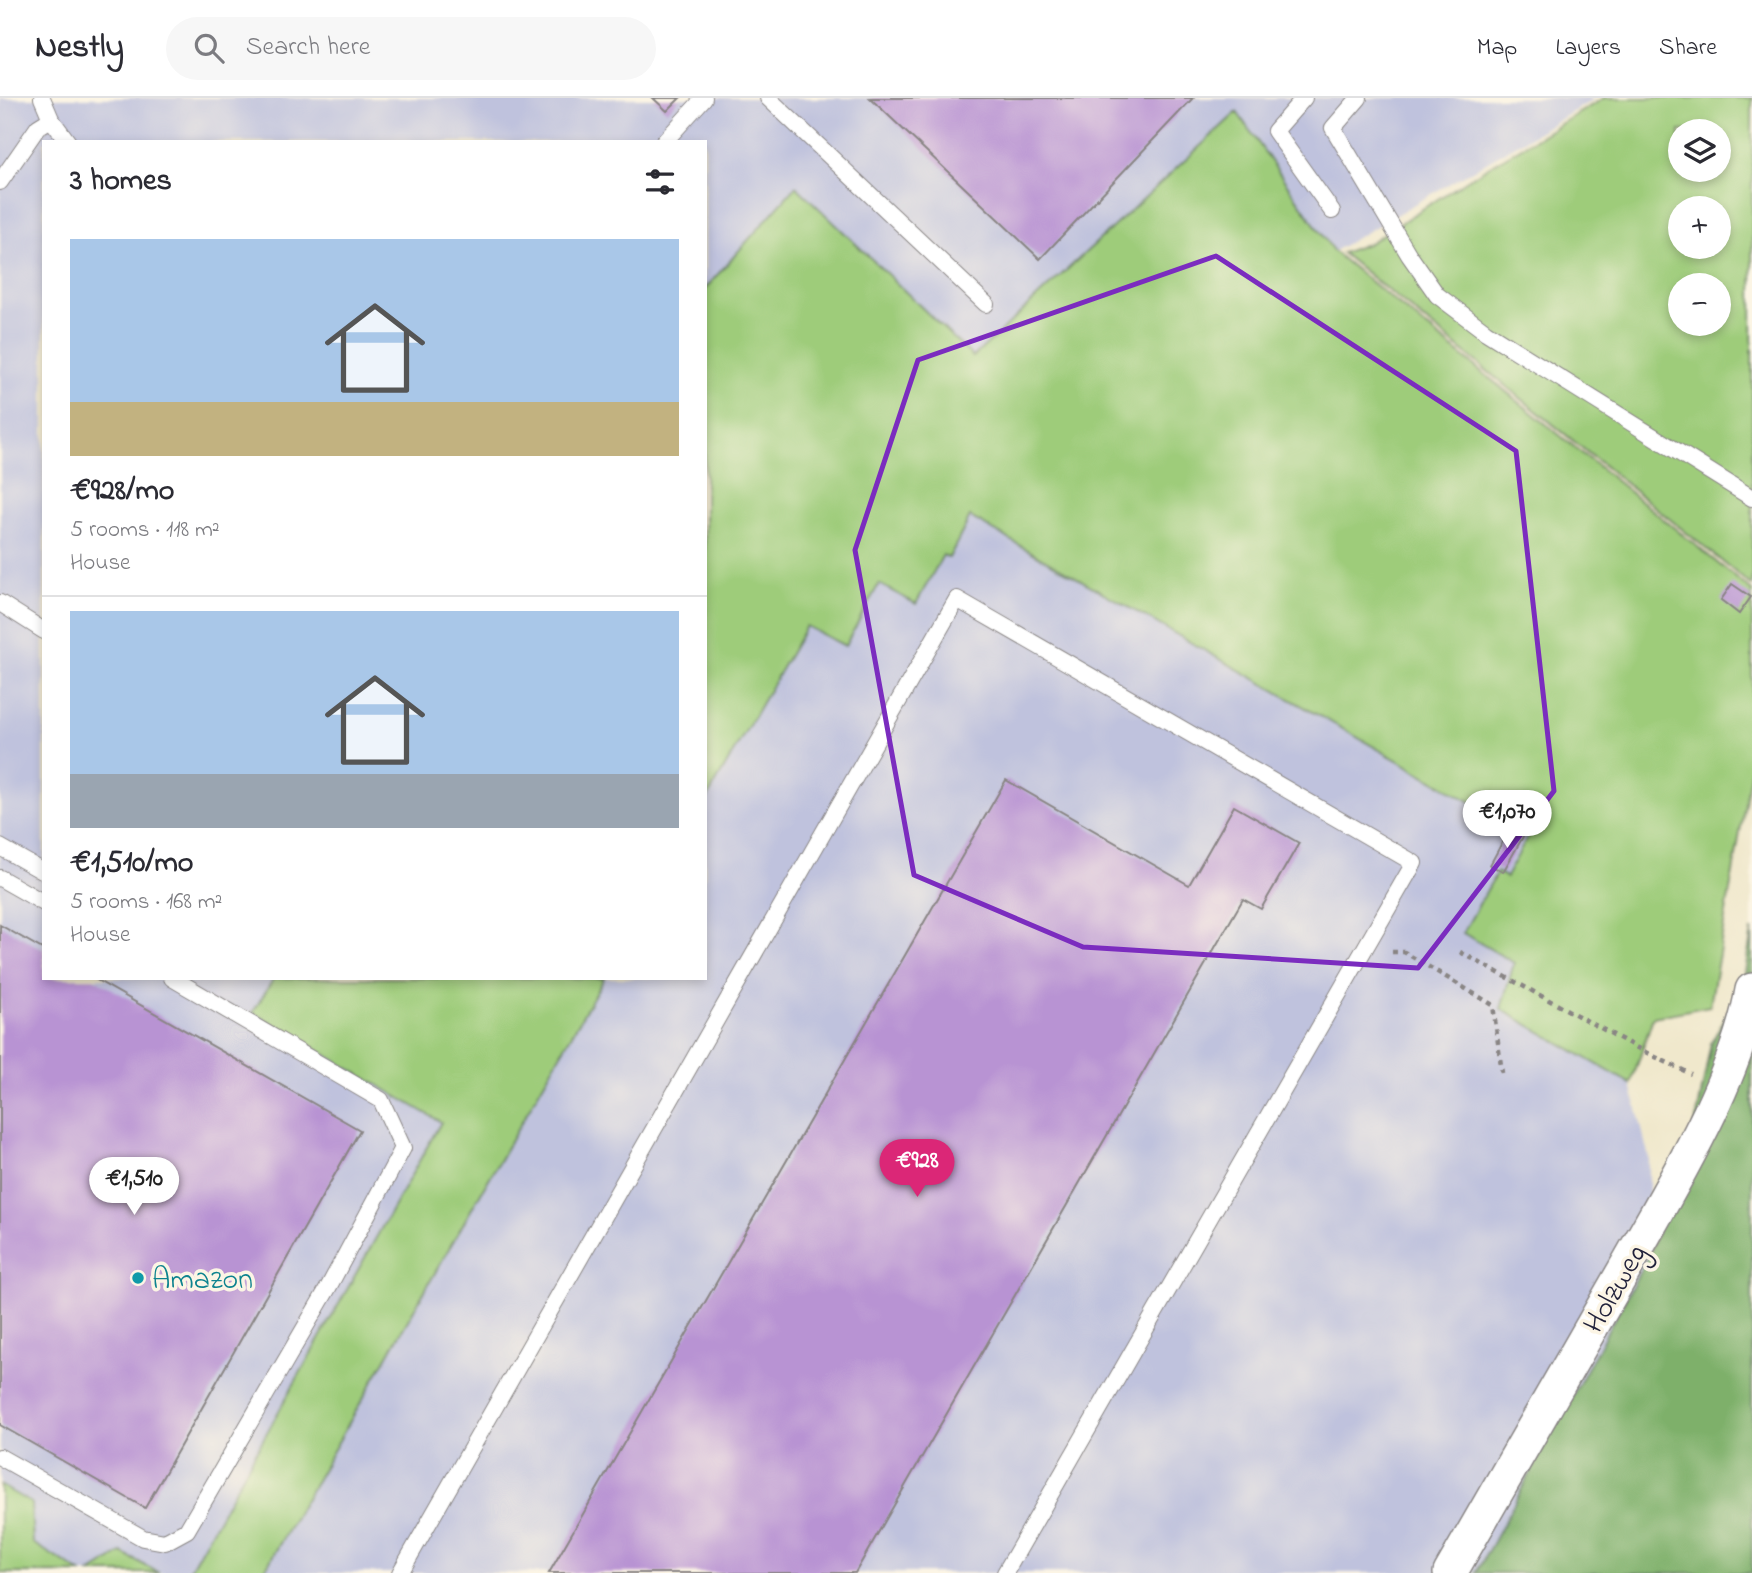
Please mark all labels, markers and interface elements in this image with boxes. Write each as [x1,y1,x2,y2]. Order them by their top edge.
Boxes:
search box [166,17,656,80]
text: Nestly [35,24,124,72]
icon: search [190,29,228,67]
text: Search here [246,29,370,67]
text: Map [1477,31,1517,66]
text: Layers [1555,31,1621,66]
text: Share [1659,31,1717,66]
map controls [1668,119,1731,336]
button: layers [1668,119,1731,182]
text: 3 homes [70,160,172,204]
icon: filters [641,163,679,201]
button: + [1668,196,1731,259]
button: − [1668,273,1731,336]
icon: home [312,285,438,411]
text: €928/mo [70,470,174,514]
text: 5 rooms · 118 m² [70,514,220,547]
text: House [70,547,130,580]
icon: home [312,657,438,783]
pin: €1,070 [1450,790,1564,850]
text: €1,070 [1479,796,1535,829]
text: €1,510/mo [70,842,193,886]
text: 5 rooms · 168 m² [70,886,222,919]
text: House [70,919,130,952]
pin: €928 [876,1140,958,1199]
text: €928 [895,1145,939,1178]
pin: €1,510 [77,1158,191,1217]
text: €1,510 [105,1163,163,1196]
street label: Holzweg [1573,1237,1660,1342]
place label: Amazon [152,1259,253,1303]
marker: Amazon [130,1270,146,1286]

